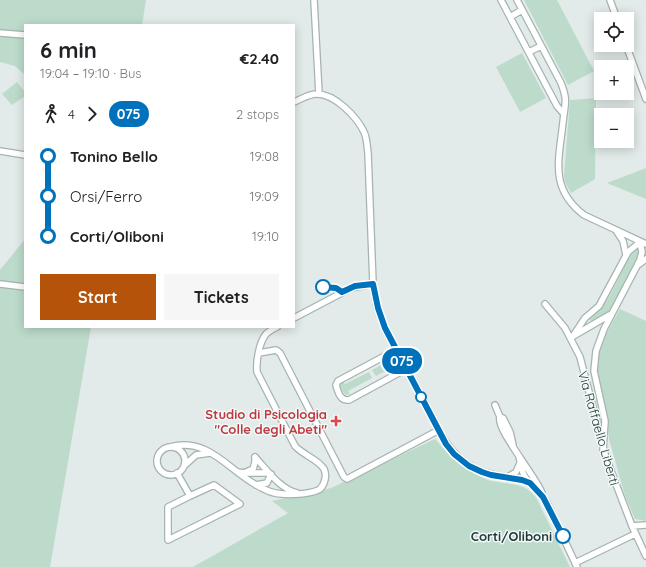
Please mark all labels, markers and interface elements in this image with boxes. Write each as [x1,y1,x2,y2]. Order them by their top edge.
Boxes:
map controls [594,12,634,148]
button: locate [594,12,634,52]
text: 6 min [40,36,97,64]
text: €2.40 [240,49,279,68]
button: + [594,60,634,100]
text: 19:04 – 19:10 · Bus [40,65,141,81]
icon: walk [40,103,62,125]
icon: forward [81,103,103,125]
text: 075 [117,105,141,123]
text: 4 [68,106,75,122]
text: 2 stops [236,106,279,122]
button: − [594,108,634,148]
text: Tonino Bello [70,147,158,166]
text: 19:08 [250,148,279,164]
text: Orsi/Ferro [70,187,142,206]
text: 19:09 [250,188,279,204]
text: Corti/Oliboni [70,227,164,246]
text: 19:10 [252,228,279,244]
button: Start [40,274,156,320]
button: Tickets [164,274,279,320]
unlabelled marker [315,279,331,295]
line badge: 075 [379,348,425,374]
text: 075 [390,352,414,370]
street label: Via Raffaello Liberti [575,369,623,487]
unlabelled marker [415,391,427,403]
place label: Studio di Psicologia "Colle degli Abeti" [205,406,327,437]
marker: Studio di Psicologia "Colle degli Abeti" [330,415,342,427]
place label: Corti/Oliboni [471,528,552,544]
marker: Corti/Oliboni [555,528,571,544]

